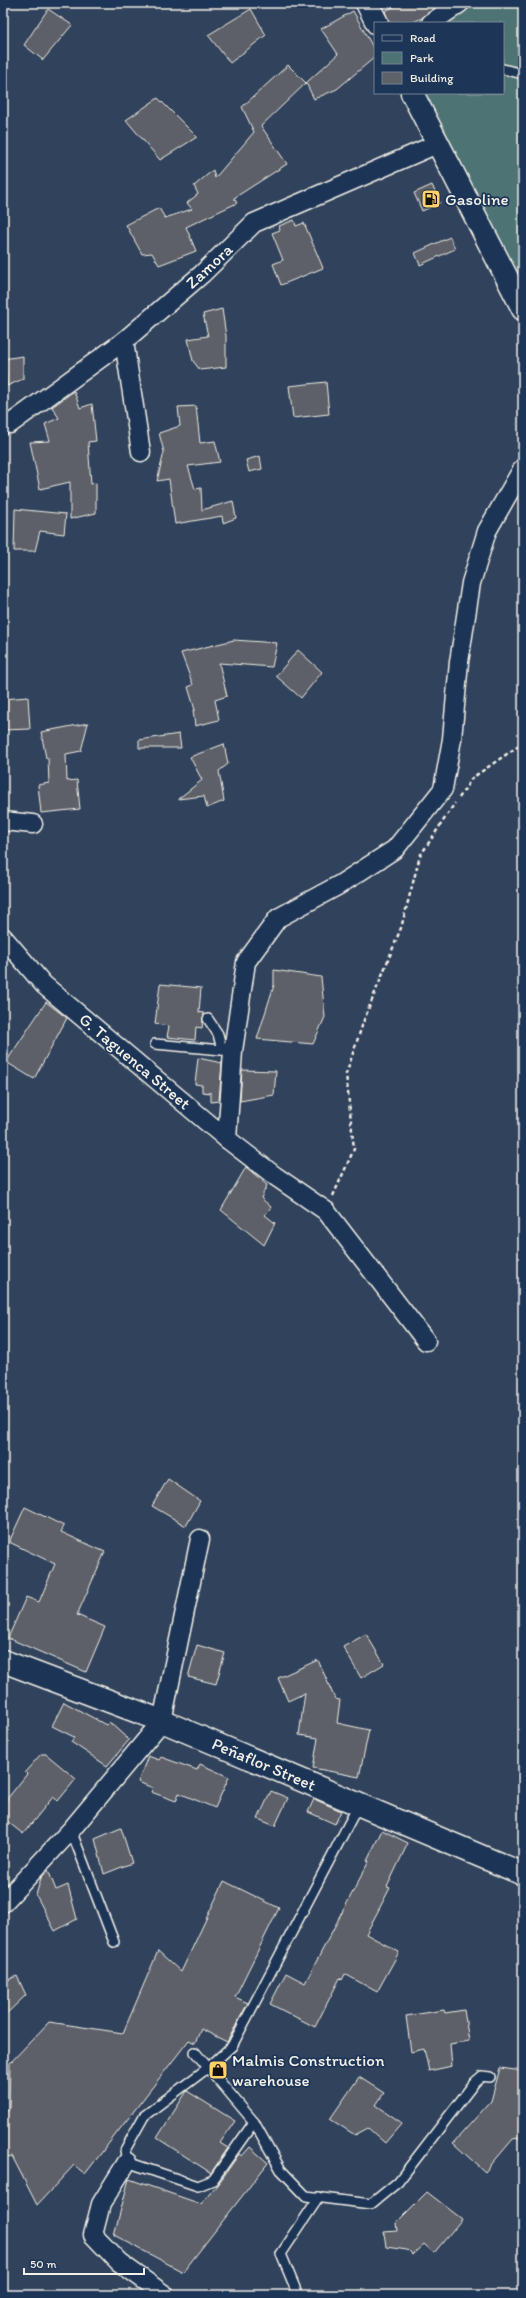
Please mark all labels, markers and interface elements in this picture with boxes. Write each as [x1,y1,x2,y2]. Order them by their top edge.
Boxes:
legend [374,22,504,94]
text: Road [410,31,436,45]
text: Park [410,51,434,65]
text: Building [410,71,454,85]
fuel station icon: Gasoline [420,188,442,210]
place label: Gasoline [445,189,509,209]
street label: Zamora [181,239,237,293]
street label: G. Taguenca Street [75,1009,195,1113]
street label: Peñaflor Street [209,1733,319,1795]
place label: Malmis Construction warehouse [232,2050,385,2090]
shop icon: Malmis Construction warehouse [207,2059,229,2081]
scale bar [24,2250,144,2276]
text: 50 m [30,2257,56,2271]

